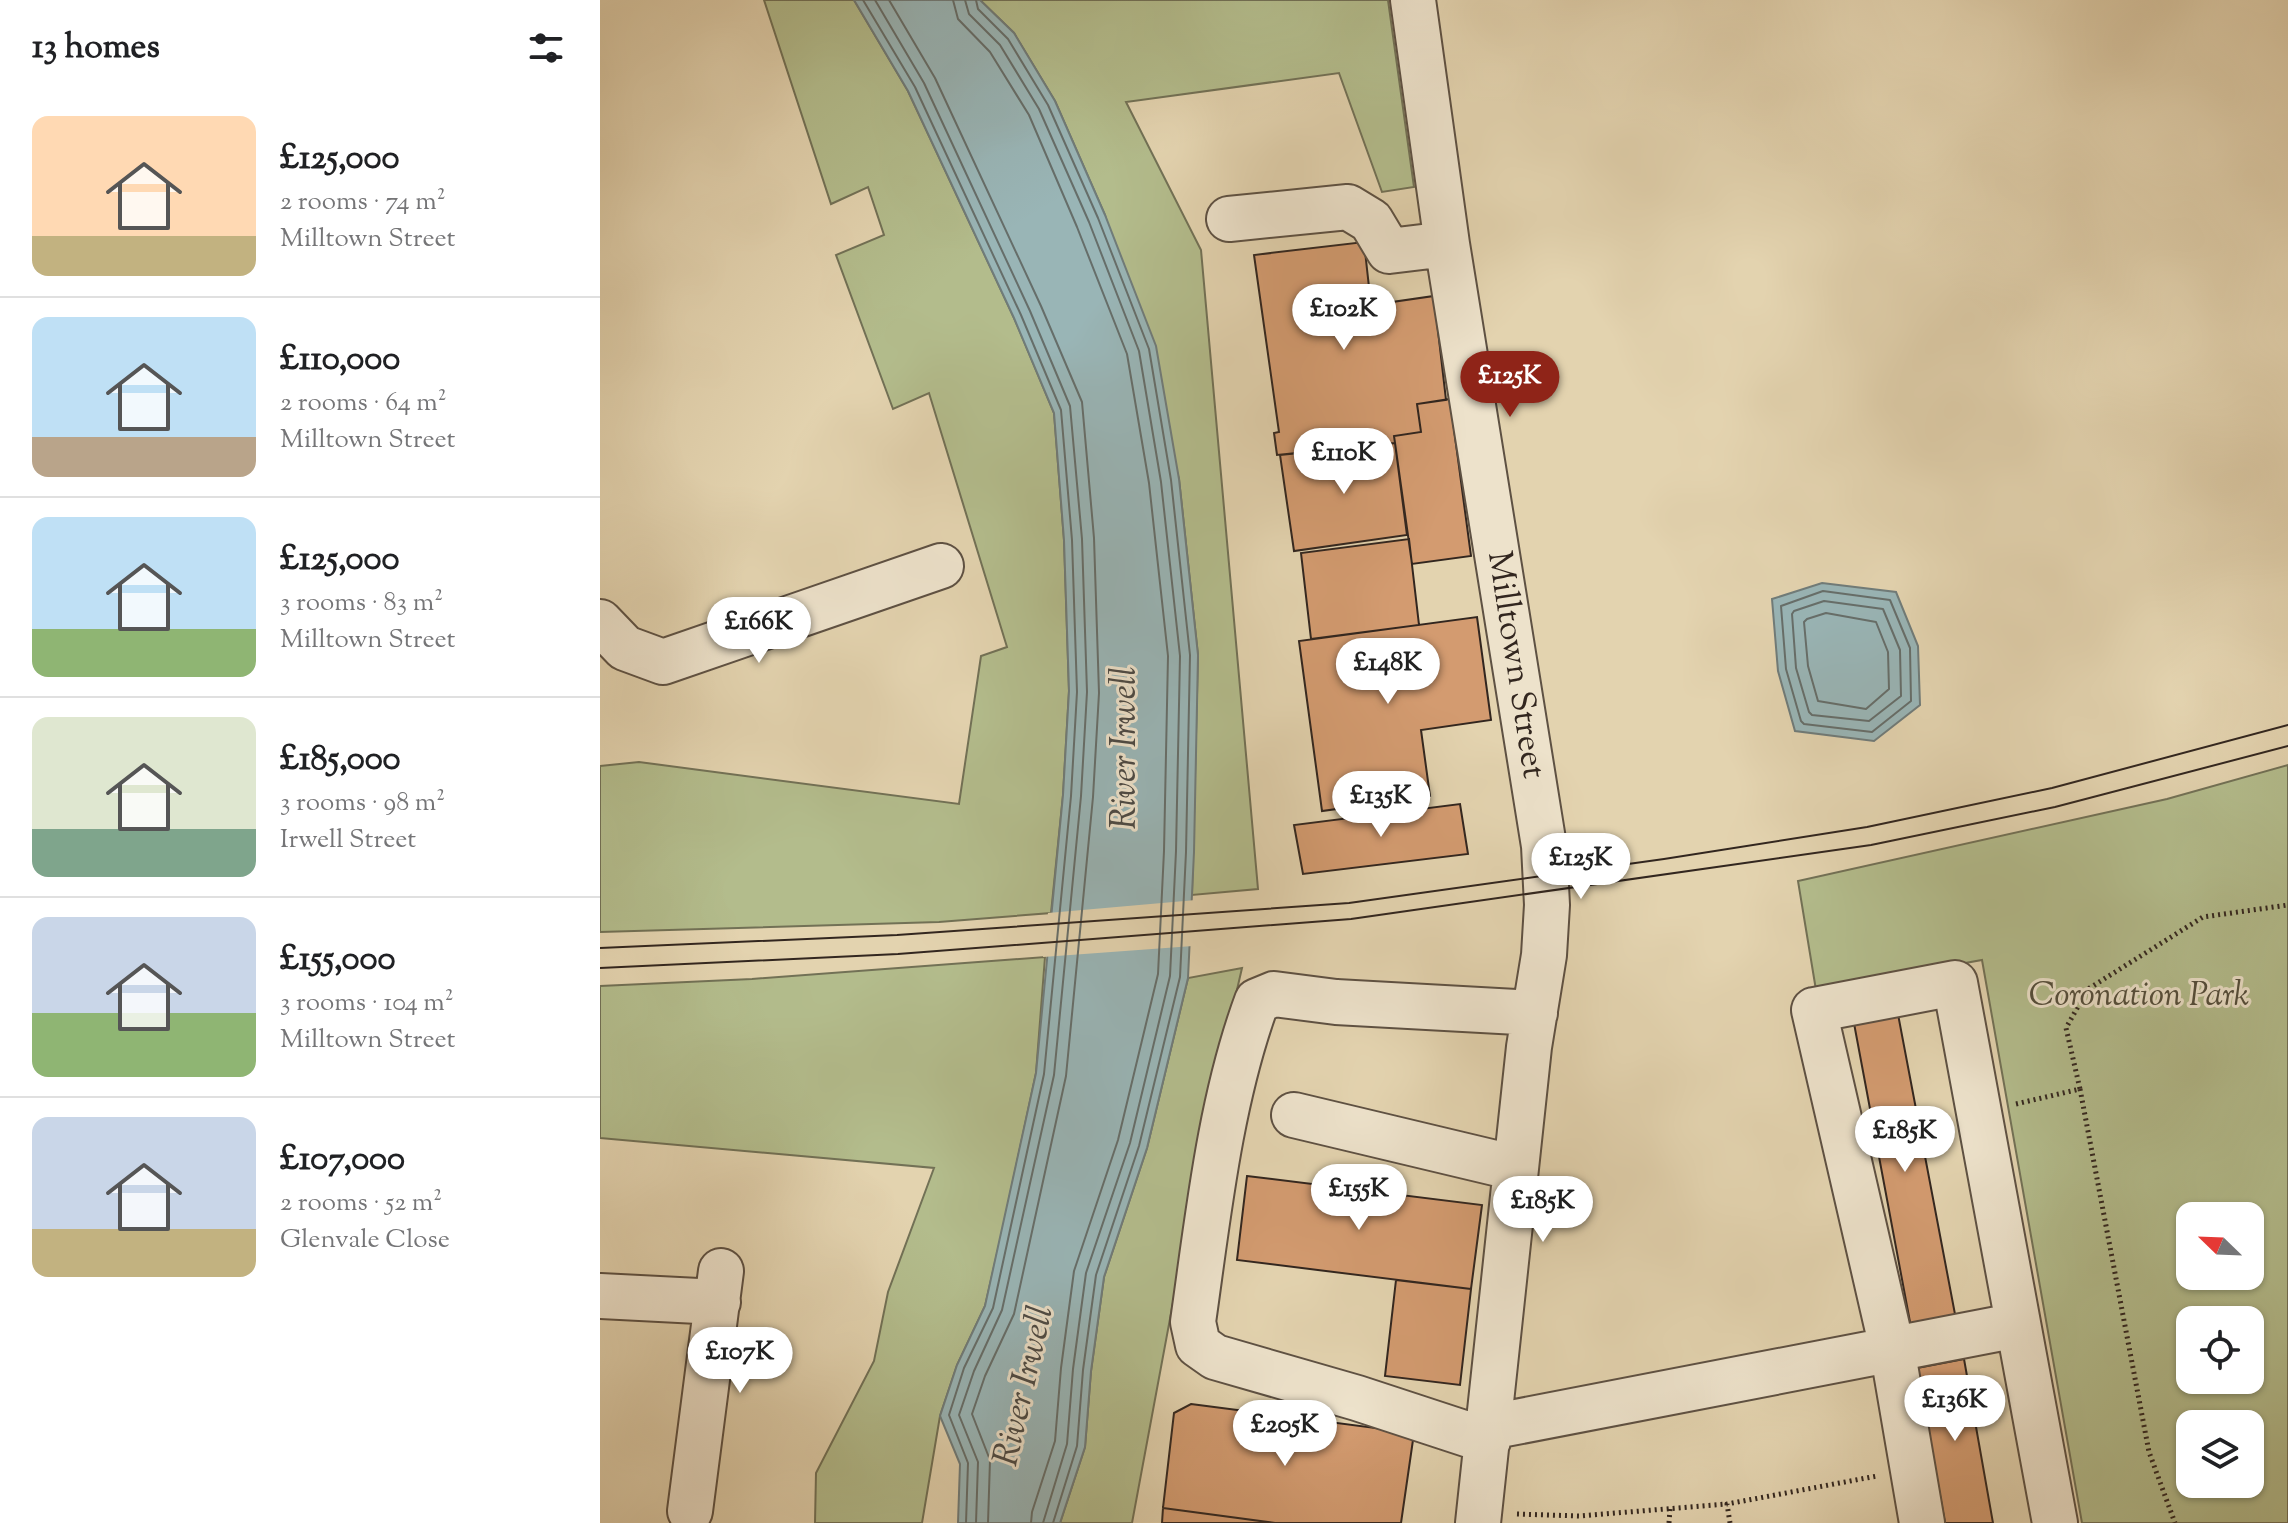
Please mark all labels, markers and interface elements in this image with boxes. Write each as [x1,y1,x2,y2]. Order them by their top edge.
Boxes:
text: 13 homes [32,24,160,73]
icon: filters [524,26,568,70]
text: £125,000 [280,135,400,184]
icon: home [96,148,192,244]
text: 2 rooms · 74 m² [280,184,445,221]
text: Milltown Street [280,221,455,258]
pin: £102K [1288,284,1400,352]
text: £102K [1310,291,1378,328]
text: £110,000 [280,336,400,385]
icon: home [96,349,192,445]
pin: £125K [1454,351,1566,419]
text: £125K [1478,358,1542,395]
text: 2 rooms · 64 m² [280,385,447,422]
text: Milltown Street [280,422,455,459]
pin: £110K [1288,428,1400,496]
text: £110K [1312,435,1376,472]
text: £125,000 [280,536,400,585]
street label: Milltown Street [1473,548,1557,782]
icon: home [96,549,192,645]
text: 3 rooms · 83 m² [280,585,443,622]
pin: £166K [703,597,815,665]
text: £166K [725,604,793,641]
text: Milltown Street [280,622,455,659]
pin: £148K [1332,638,1444,706]
text: £148K [1354,645,1422,682]
water label: River Irwell [1100,666,1152,830]
text: £185,000 [280,736,401,785]
icon: home [96,749,192,845]
pin: £135K [1325,771,1437,839]
text: £135K [1350,778,1412,815]
text: 3 rooms · 98 m² [280,785,445,822]
text: Irwell Street [280,822,416,859]
pin: £125K [1525,833,1637,901]
text: £125K [1549,840,1613,877]
text: £155,000 [280,936,396,985]
icon: home [96,949,192,1045]
park label: Coronation Park [2029,972,2249,1021]
text: 3 rooms · 104 m² [280,985,454,1022]
text: Milltown Street [280,1022,455,1059]
pin: £185K [1849,1106,1961,1174]
text: £185K [1873,1113,1937,1150]
text: £107,000 [280,1136,405,1185]
icon: home [96,1149,192,1245]
pin: £155K [1303,1164,1415,1232]
text: £155K [1329,1171,1389,1208]
pin: £185K [1487,1176,1599,1244]
text: £185K [1511,1183,1575,1220]
text: 2 rooms · 52 m² [280,1185,442,1222]
north arrow [2176,1202,2264,1290]
map controls [2176,1202,2264,1498]
text: Glenvale Close [280,1222,450,1259]
water label: River Irwell [981,1301,1069,1471]
button: locate [2176,1306,2264,1394]
pin: £107K [684,1327,796,1395]
text: £107K [706,1334,774,1371]
pin: £136K [1899,1375,2011,1443]
text: £136K [1922,1382,1988,1419]
pin: £205K [1229,1400,1341,1468]
text: £205K [1251,1407,1319,1444]
button: layers [2176,1410,2264,1498]

